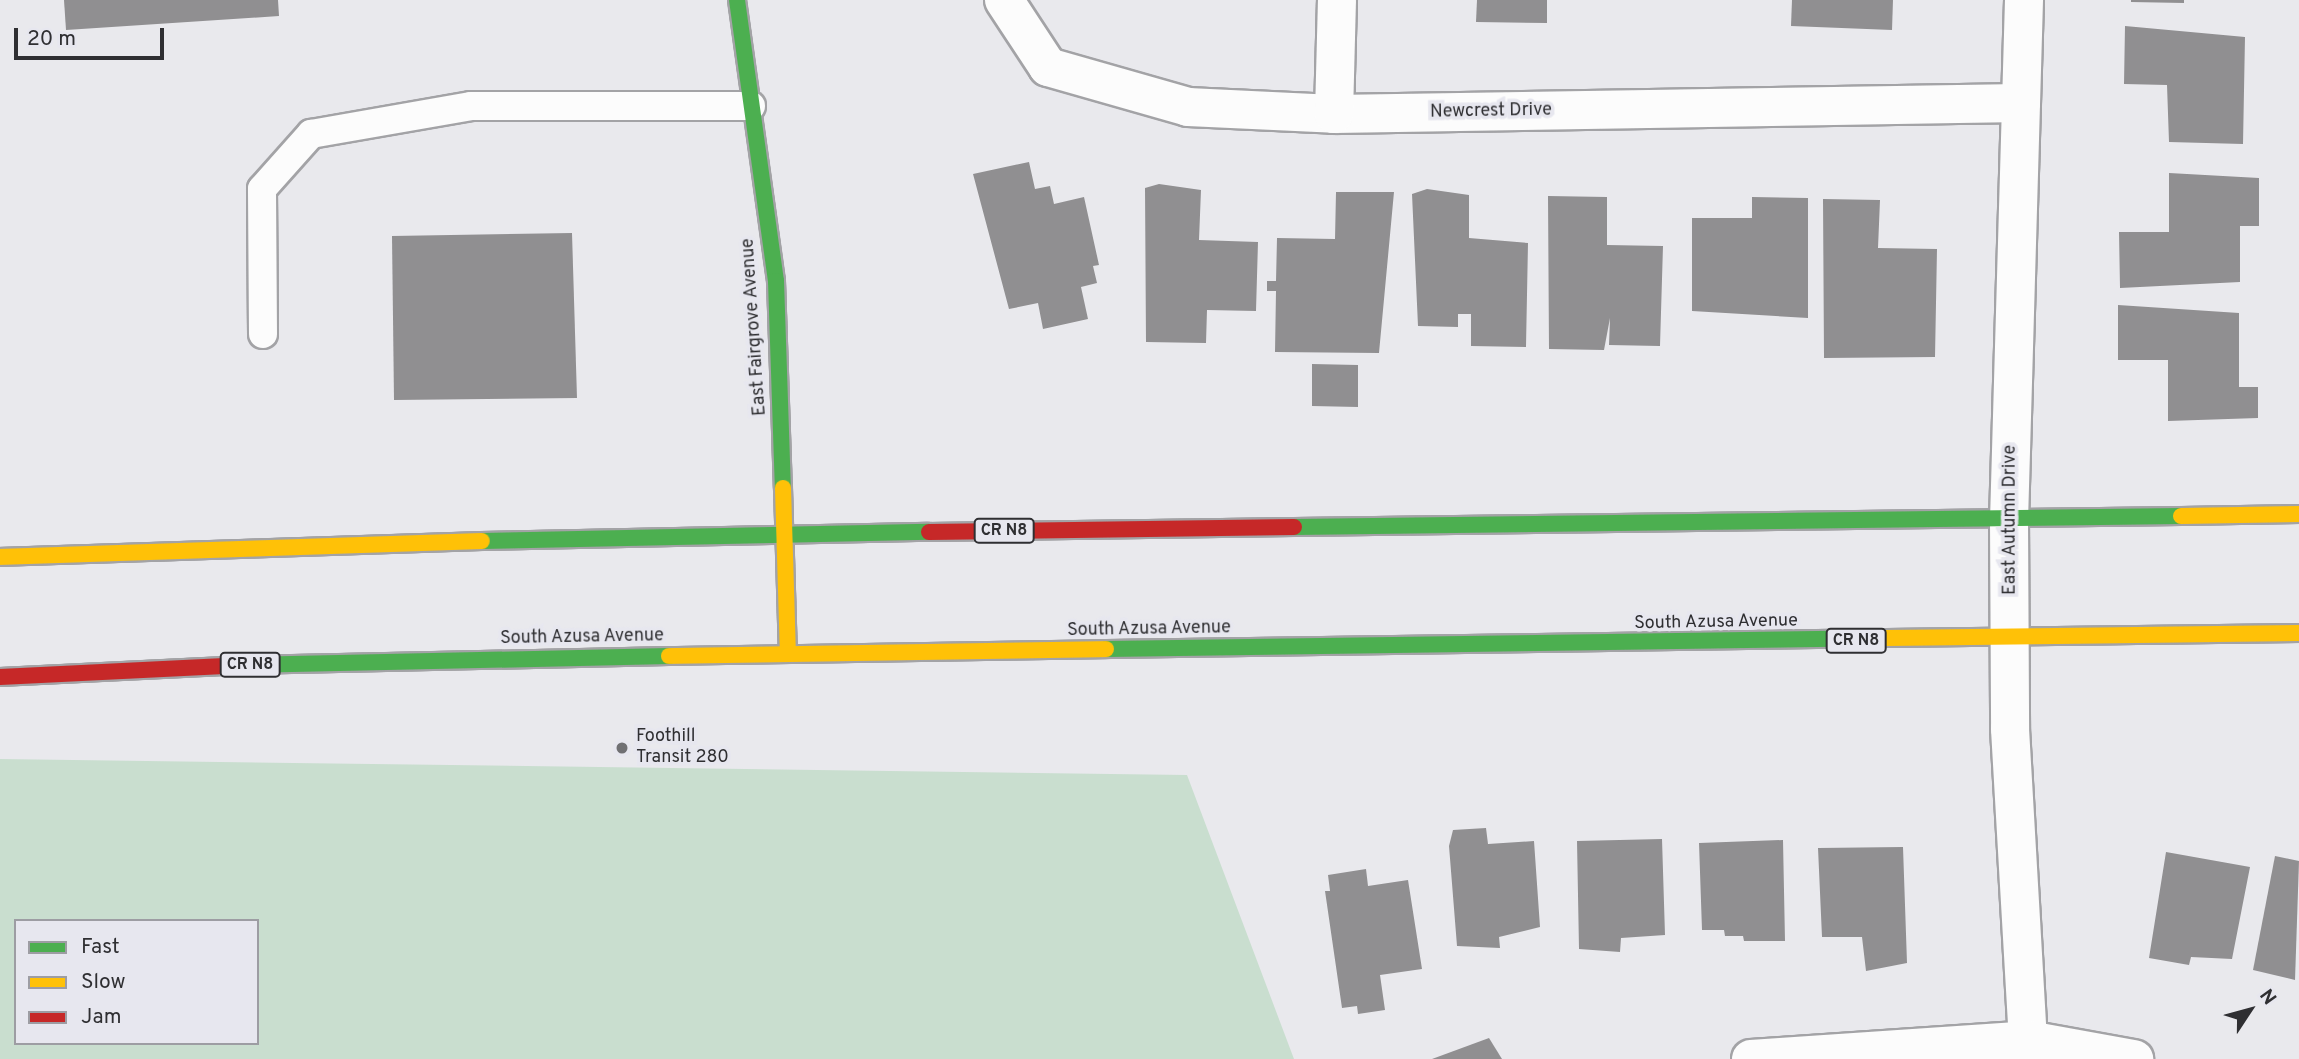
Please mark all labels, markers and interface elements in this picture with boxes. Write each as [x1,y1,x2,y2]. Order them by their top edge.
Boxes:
scale bar [18,14,168,58]
text: 20 m [27,26,76,53]
street label: Newcrest Drive [1430,100,1552,124]
street label: East Fairgrove Avenue [738,237,772,417]
street label: East Autumn Drive [2000,445,2022,595]
road number: CR N8 [972,518,1036,544]
street label: South Azusa Avenue [1633,611,1799,635]
street label: South Azusa Avenue [1066,618,1232,642]
street label: South Azusa Avenue [499,626,665,650]
road number: CR N8 [1825,628,1888,654]
road number: CR N8 [218,652,282,678]
place label: Foothill Transit 280 [636,727,729,770]
marker: Foothill Transit 280 [614,740,630,756]
legend [14,919,259,1045]
text: Fast [81,934,120,961]
text: Slow [81,969,126,996]
north arrow [2215,975,2285,1045]
text: N [2253,985,2281,1010]
text: Jam [81,1004,122,1031]

